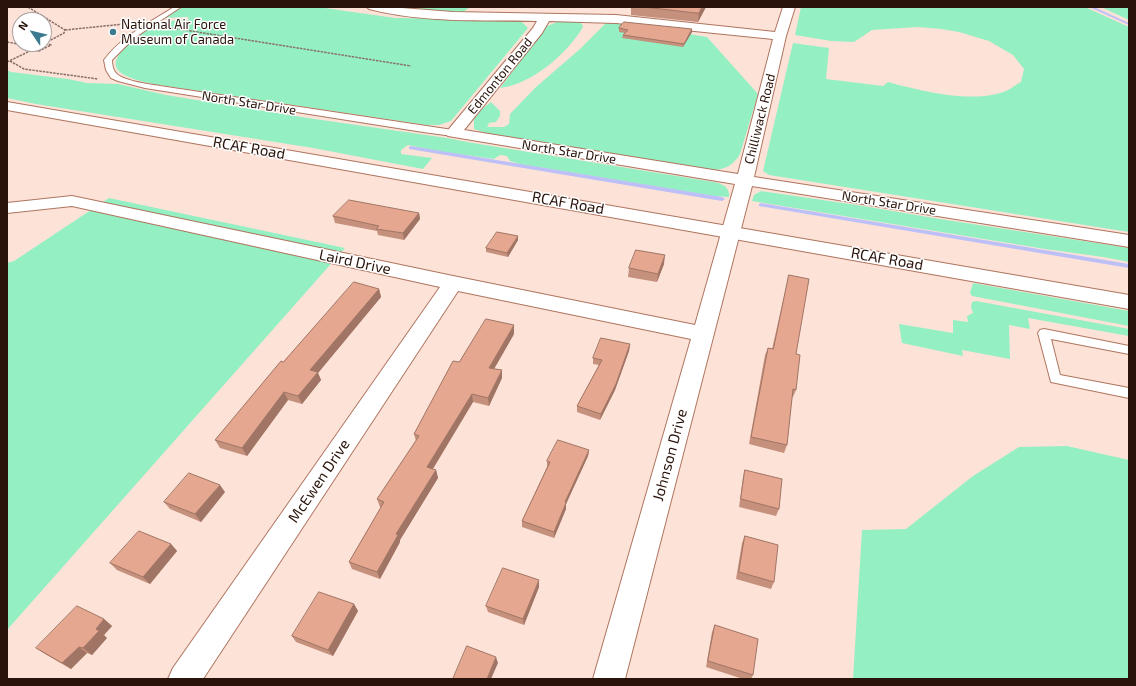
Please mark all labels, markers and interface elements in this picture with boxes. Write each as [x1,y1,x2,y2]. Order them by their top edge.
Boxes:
north arrow [12,12,52,52]
place label: National Air Force Museum of Canada [121,17,234,48]
text: N [15,18,30,32]
marker: National Air Force Museum of Canada [108,27,118,37]
street label: Edmonton Road [464,35,536,117]
street label: Chilliwack Road [741,72,779,166]
street label: North Star Drive [201,88,297,118]
street label: RCAF Road [211,133,287,163]
street label: North Star Drive [521,137,617,167]
street label: RCAF Road [530,188,606,218]
street label: North Star Drive [841,188,937,218]
street label: RCAF Road [849,244,925,274]
street label: Laird Drive [317,246,393,278]
street label: Johnson Drive [649,407,691,503]
street label: McEwen Drive [284,436,354,526]

